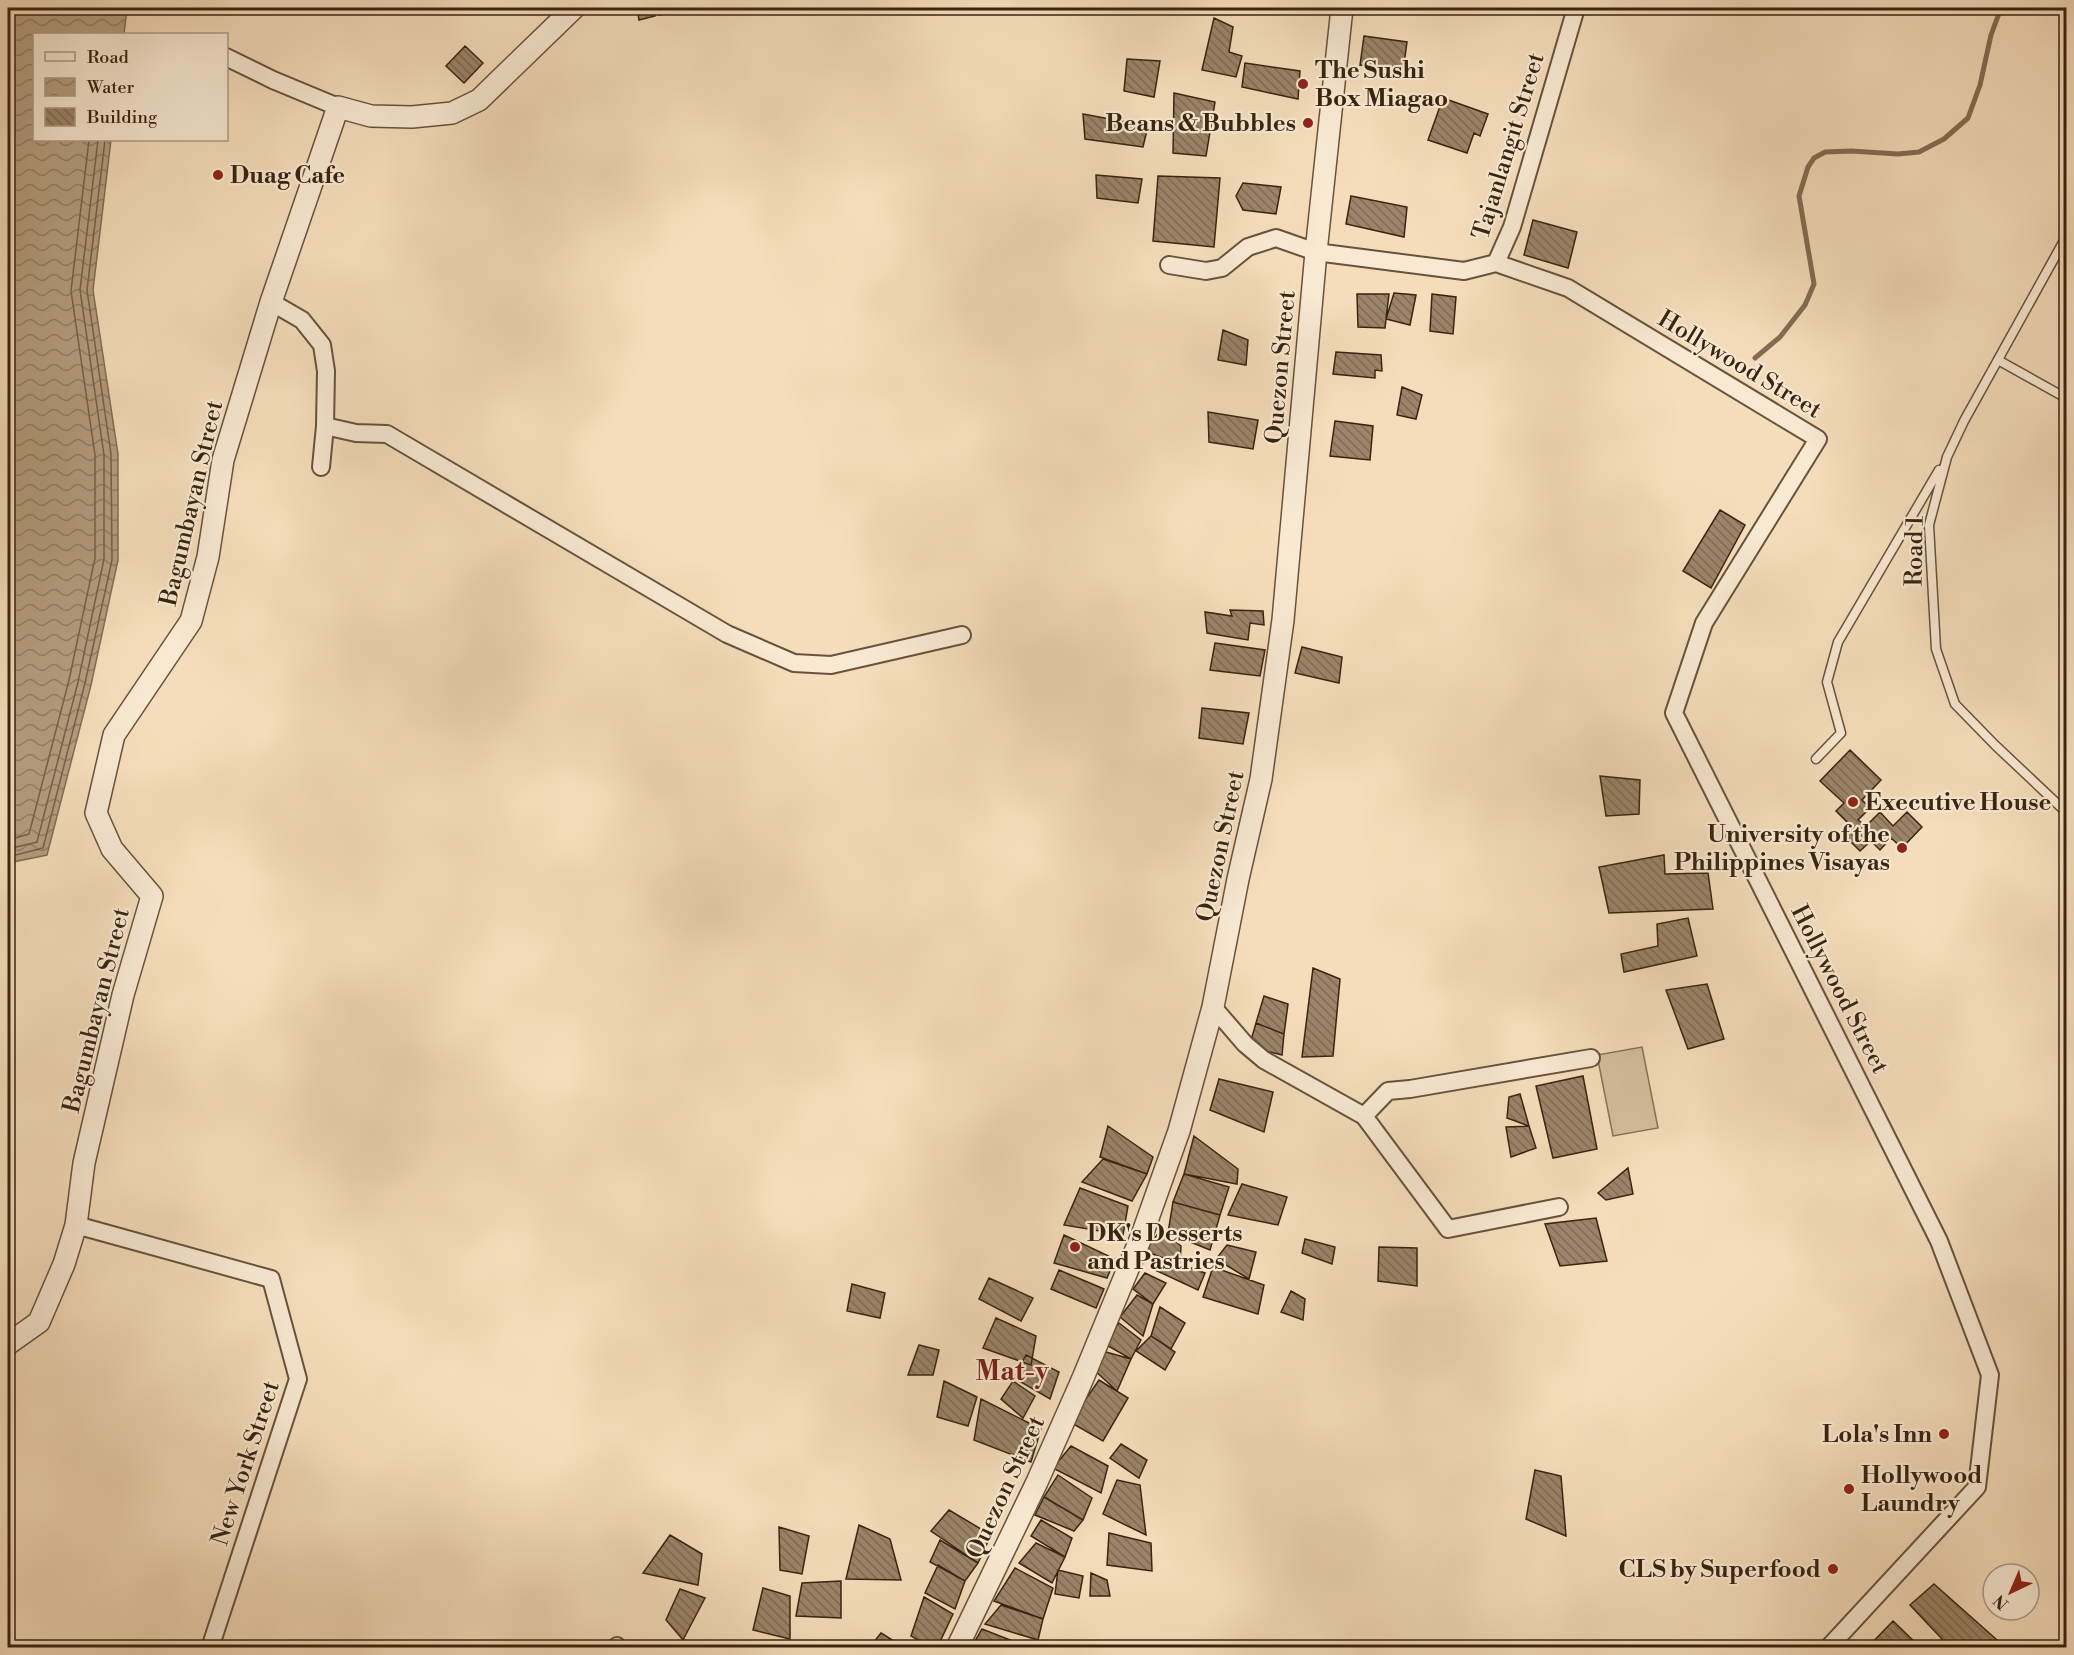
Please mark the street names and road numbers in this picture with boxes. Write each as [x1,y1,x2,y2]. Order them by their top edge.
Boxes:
street label: Tajanlangit Street [1466,49,1552,243]
street label: Quezon Street [1259,289,1303,445]
street label: Hollywood Street [1652,304,1827,426]
street label: Bagumbayan Street [154,397,230,610]
street label: Road 1 [1899,515,1931,587]
street label: Quezon Street [1190,767,1252,925]
street label: Hollywood Street [1784,900,1895,1079]
street label: Bagumbayan Street [57,904,137,1117]
street label: New York Street [205,1377,287,1549]
street label: Quezon Street [960,1411,1052,1564]

